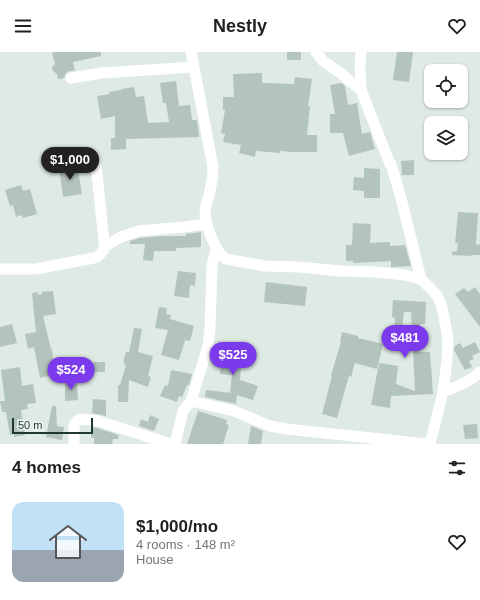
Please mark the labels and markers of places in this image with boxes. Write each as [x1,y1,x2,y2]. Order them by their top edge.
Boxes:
pin: $1,000 [37,147,103,181]
pin: $481 [381,325,429,359]
pin: $525 [209,342,257,376]
pin: $524 [47,357,95,391]

